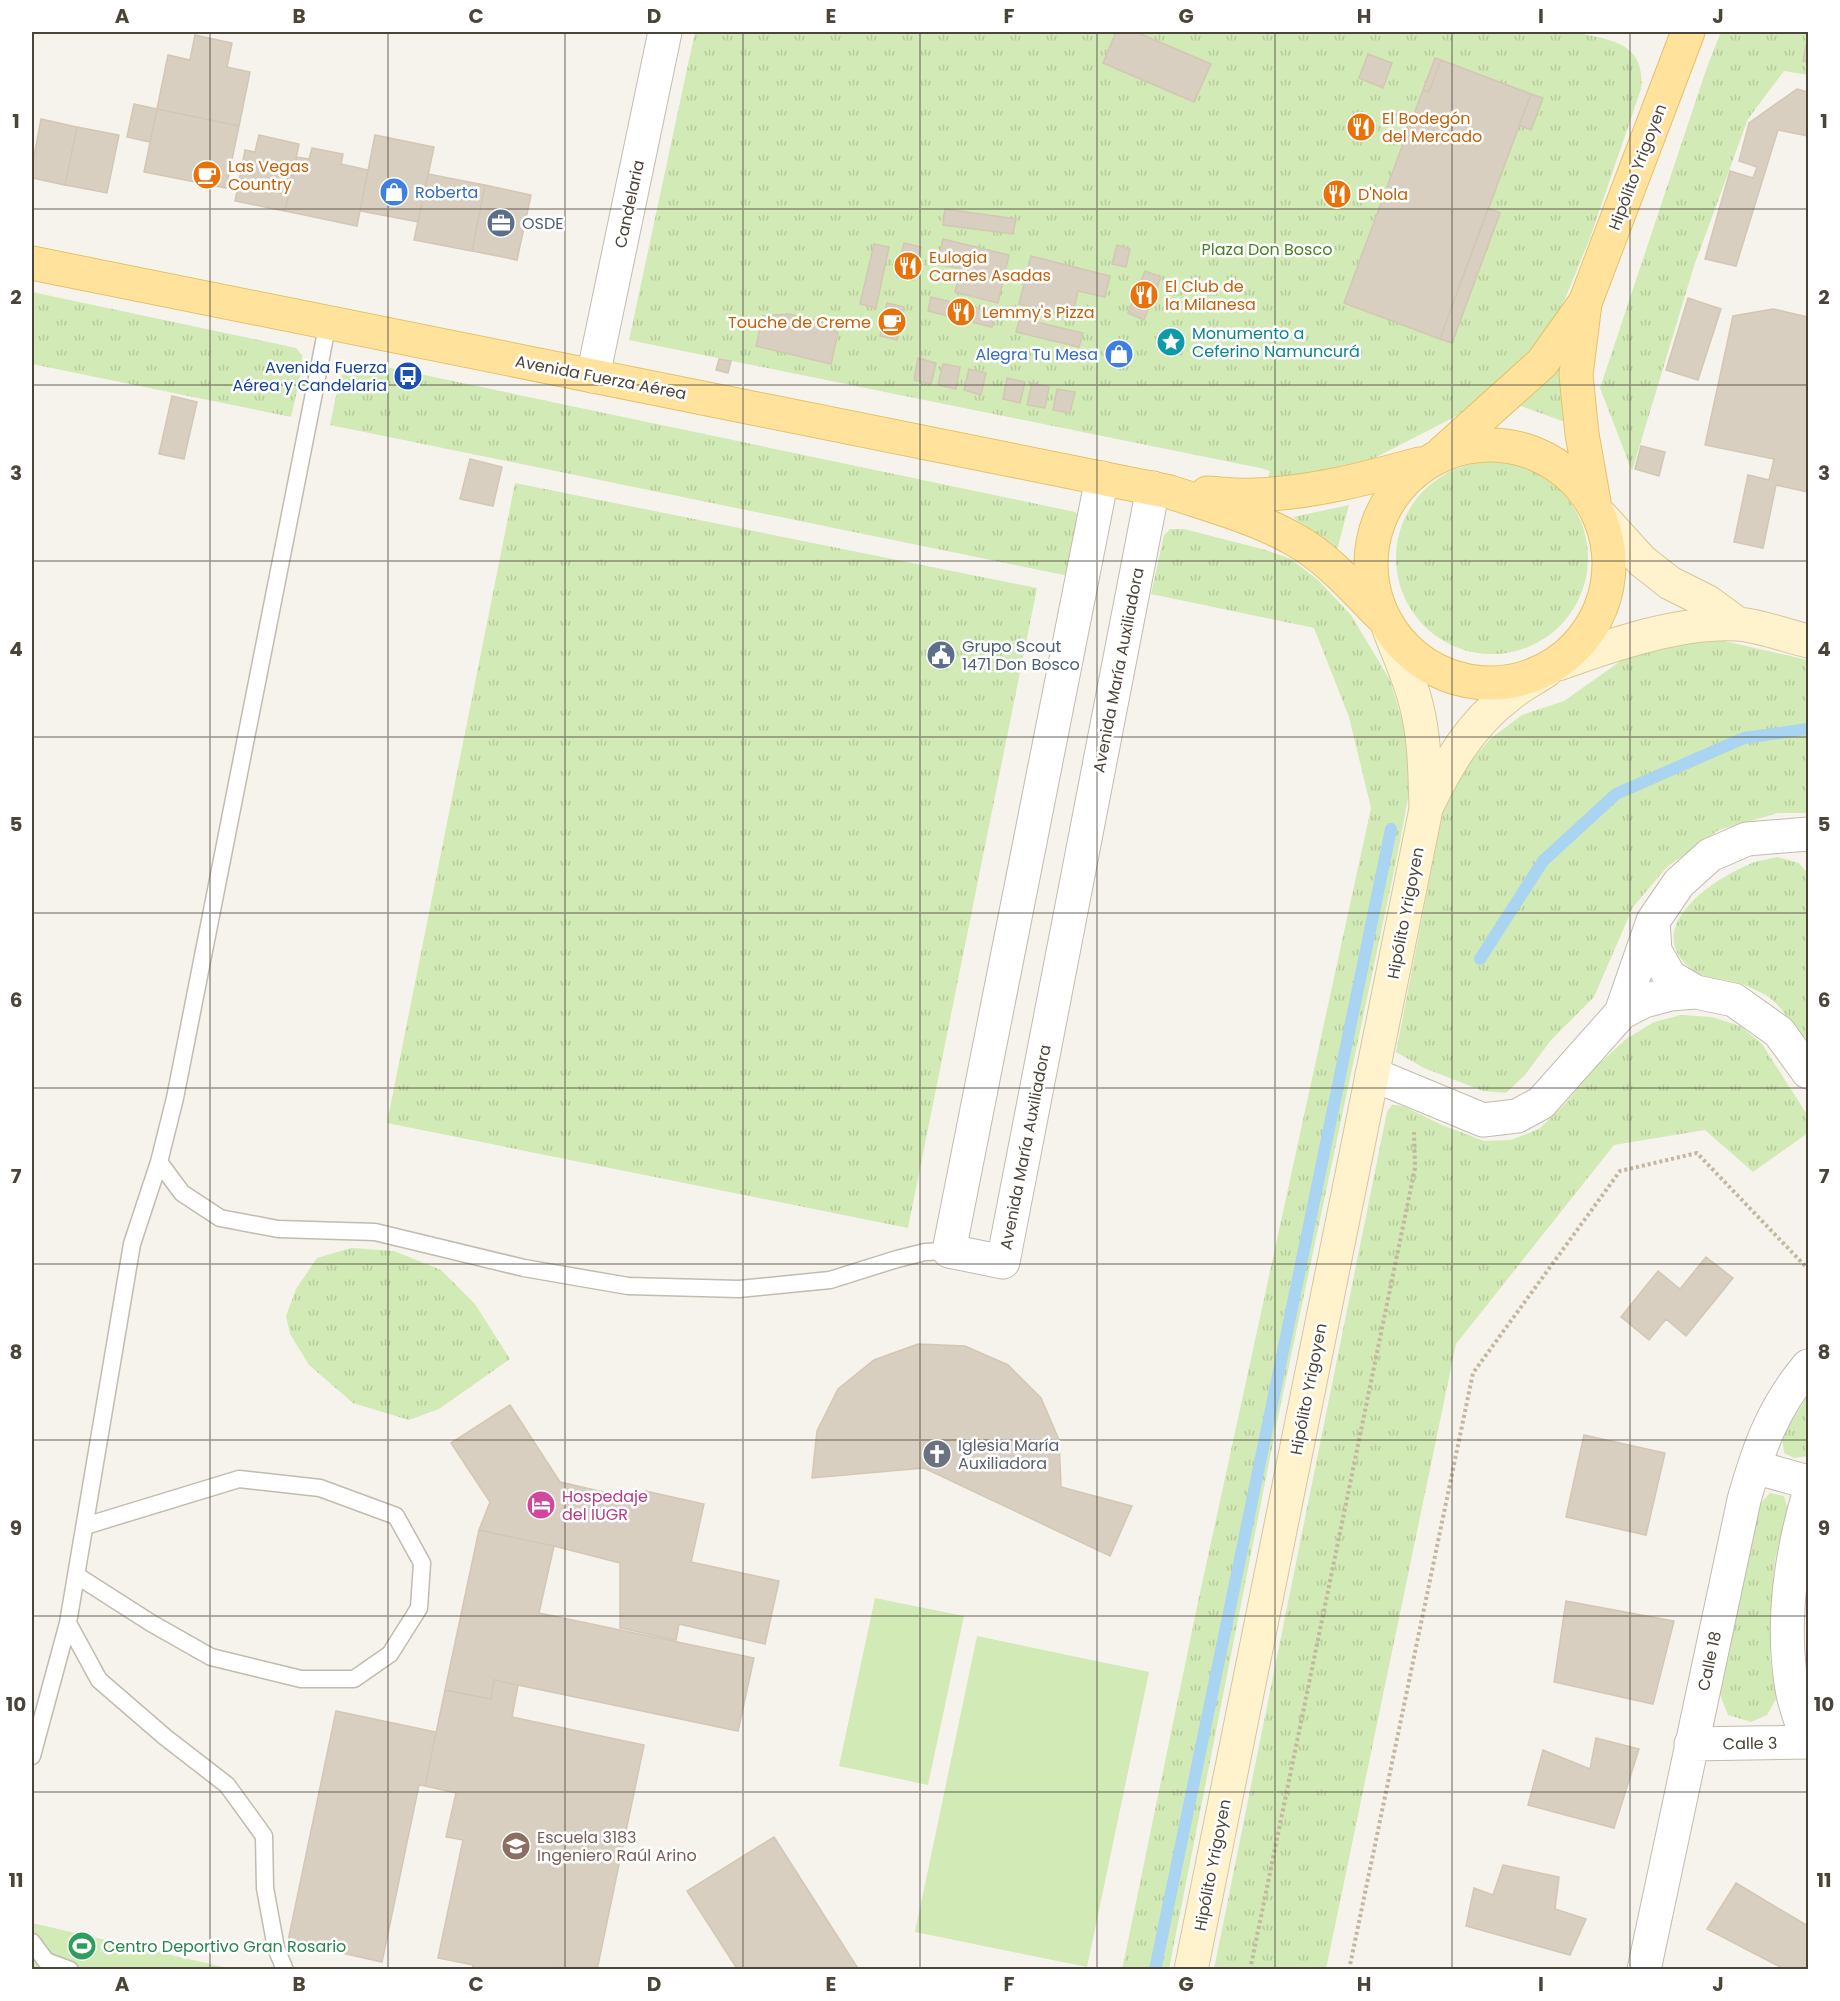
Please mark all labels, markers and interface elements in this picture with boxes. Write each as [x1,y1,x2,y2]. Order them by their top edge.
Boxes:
text: A [115,2,130,30]
text: B [292,2,306,30]
text: C [468,2,484,30]
text: D [647,2,661,30]
text: E [826,2,836,30]
text: F [1004,2,1015,30]
text: G [1178,2,1194,30]
text: H [1357,2,1371,30]
text: I [1538,2,1544,30]
text: J [1712,2,1724,30]
street label: Hipólito Yrigoyen [1603,101,1672,234]
text: 1 [12,107,20,135]
place label: El Bodegón del Mercado [1382,107,1482,148]
text: 1 [1820,107,1828,135]
restaurant icon: El Bodegón del Mercado [1345,111,1377,143]
place label: Las Vegas Country [228,155,309,196]
street label: Candelaria [609,158,650,250]
cafe icon: Las Vegas Country [191,159,223,191]
shop icon: Roberta [378,176,410,208]
restaurant icon: D'Nola [1321,178,1353,210]
place label: Roberta [415,181,478,204]
place label: D'Nola [1358,183,1408,206]
office icon: OSDE [485,207,517,239]
place label: OSDE [522,212,564,235]
park label: Plaza Don Bosco [1202,238,1332,261]
place label: Eulogia Carnes Asadas [929,246,1051,287]
restaurant icon: Eulogia Carnes Asadas [892,250,924,282]
place label: El Club de la Milanesa [1165,275,1256,316]
restaurant icon: El Club de la Milanesa [1128,279,1160,311]
text: 2 [10,283,22,311]
text: 2 [1818,283,1830,311]
restaurant icon: Lemmy's Pizza [945,296,977,328]
place label: Lemmy's Pizza [982,301,1095,324]
cafe icon: Touche de Creme [876,306,908,338]
place label: Touche de Creme [728,311,871,334]
place label: Monumento a Ceferino Namuncurá [1192,322,1360,363]
place icon: Monumento a Ceferino Namuncurá [1155,326,1187,358]
shop icon: Alegra Tu Mesa [1103,338,1135,370]
place label: Alegra Tu Mesa [975,343,1098,366]
street label: Avenida Fuerza Aérea [513,350,688,405]
place label: Avenida Fuerza Aérea y Candelaria [232,356,387,397]
bus stop icon: Avenida Fuerza Aérea y Candelaria [392,360,424,392]
text: 3 [10,459,22,487]
text: 3 [1818,459,1830,487]
street label: Avenida María Auxiliadora [1087,566,1150,775]
text: 4 [9,635,23,663]
place label: Grupo Scout 1471 Don Bosco [962,635,1080,676]
text: 4 [1817,635,1831,663]
public building icon: Grupo Scout 1471 Don Bosco [925,639,957,671]
text: 5 [10,810,23,838]
text: 5 [1818,810,1831,838]
street label: Hipólito Yrigoyen [1381,845,1430,981]
text: 6 [10,986,22,1014]
text: 6 [1818,986,1830,1014]
street label: Avenida María Auxiliadora [994,1043,1057,1252]
text: 7 [11,1162,22,1190]
text: 7 [1819,1162,1830,1190]
street label: Hipólito Yrigoyen [1284,1321,1333,1457]
text: 8 [10,1338,22,1366]
text: 8 [1818,1338,1830,1366]
place label: Iglesia María Auxiliadora [958,1434,1059,1475]
church icon: Iglesia María Auxiliadora [921,1438,953,1470]
place label: Hospedaje del IUGR [562,1485,648,1526]
hotel icon: Hospedaje del IUGR [525,1489,557,1521]
text: 9 [10,1514,22,1542]
text: 9 [1818,1514,1830,1542]
street label: Calle 18 [1692,1629,1727,1693]
text: 10 [6,1690,26,1718]
text: 10 [1814,1690,1834,1718]
street label: Calle 3 [1722,1732,1778,1755]
street label: Hipólito Yrigoyen [1188,1797,1237,1933]
place label: Escuela 3183 Ingeniero Raúl Arino [537,1826,697,1867]
school or university icon: Escuela 3183 Ingeniero Raúl Arino [500,1830,532,1862]
text: 11 [8,1866,24,1894]
text: 11 [1816,1866,1832,1894]
sports icon: Centro Deportivo Gran Rosario [66,1930,98,1962]
place label: Centro Deportivo Gran Rosario [103,1935,346,1958]
text: A [115,1970,130,1998]
text: B [292,1970,306,1998]
text: C [468,1970,484,1998]
text: D [647,1970,661,1998]
text: E [826,1970,836,1998]
text: F [1004,1970,1015,1998]
text: G [1178,1970,1194,1998]
text: H [1357,1970,1371,1998]
text: I [1538,1970,1544,1998]
text: J [1712,1970,1724,1998]

